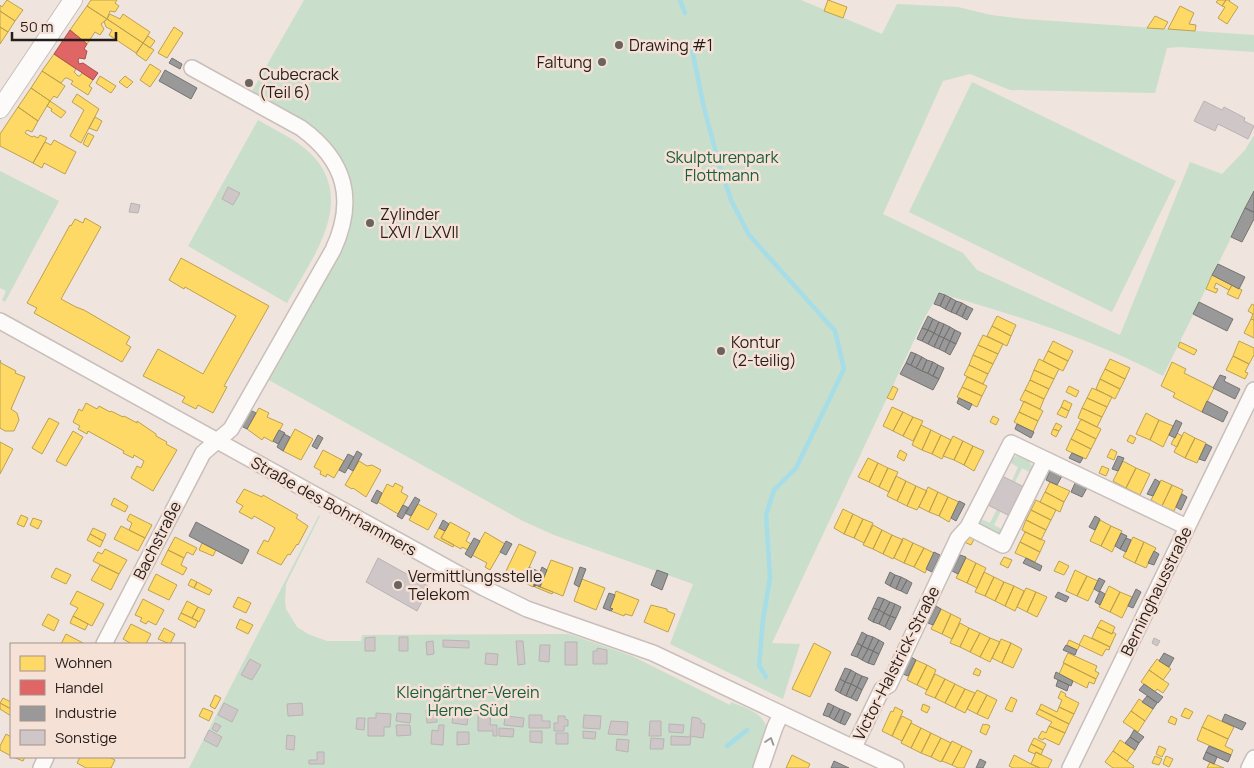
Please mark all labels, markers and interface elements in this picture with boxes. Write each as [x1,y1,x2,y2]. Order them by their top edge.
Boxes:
scale bar [12,10,116,42]
text: 50 m [20,16,54,37]
place label: Drawing #1 [629,34,713,56]
marker: Drawing #1 [613,39,625,51]
place label: Faltung [537,51,592,73]
marker: Faltung [596,56,608,68]
place label: Cubecrack (Teil 6) [259,63,340,103]
marker: Cubecrack (Teil 6) [243,77,255,89]
park label: Skulpturenpark Flottmann [666,146,779,186]
place label: Zylinder LXVI / LXVII [380,203,459,243]
marker: Zylinder LXVI / LXVII [364,217,376,229]
place label: Kontur (2-teilig) [731,331,797,371]
marker: Kontur (2-teilig) [715,345,727,357]
street label: Straße des Bohrhammers [247,451,421,561]
street label: Bachstraße [128,497,186,583]
street label: Berninghausstraße [1115,523,1197,659]
place label: Vermittlungsstelle Telekom [408,565,542,605]
marker: Vermittlungsstelle Telekom [392,579,404,591]
street label: Victor-Halstrick-Straße [848,582,944,744]
legend [10,643,185,758]
text: Wohnen [55,652,112,673]
text: Handel [55,677,104,698]
park label: Kleingärtner-Verein Herne-Süd [396,681,540,721]
text: Industrie [55,702,117,723]
text: Sonstige [55,727,117,748]
one-way arrow [765,737,775,745]

